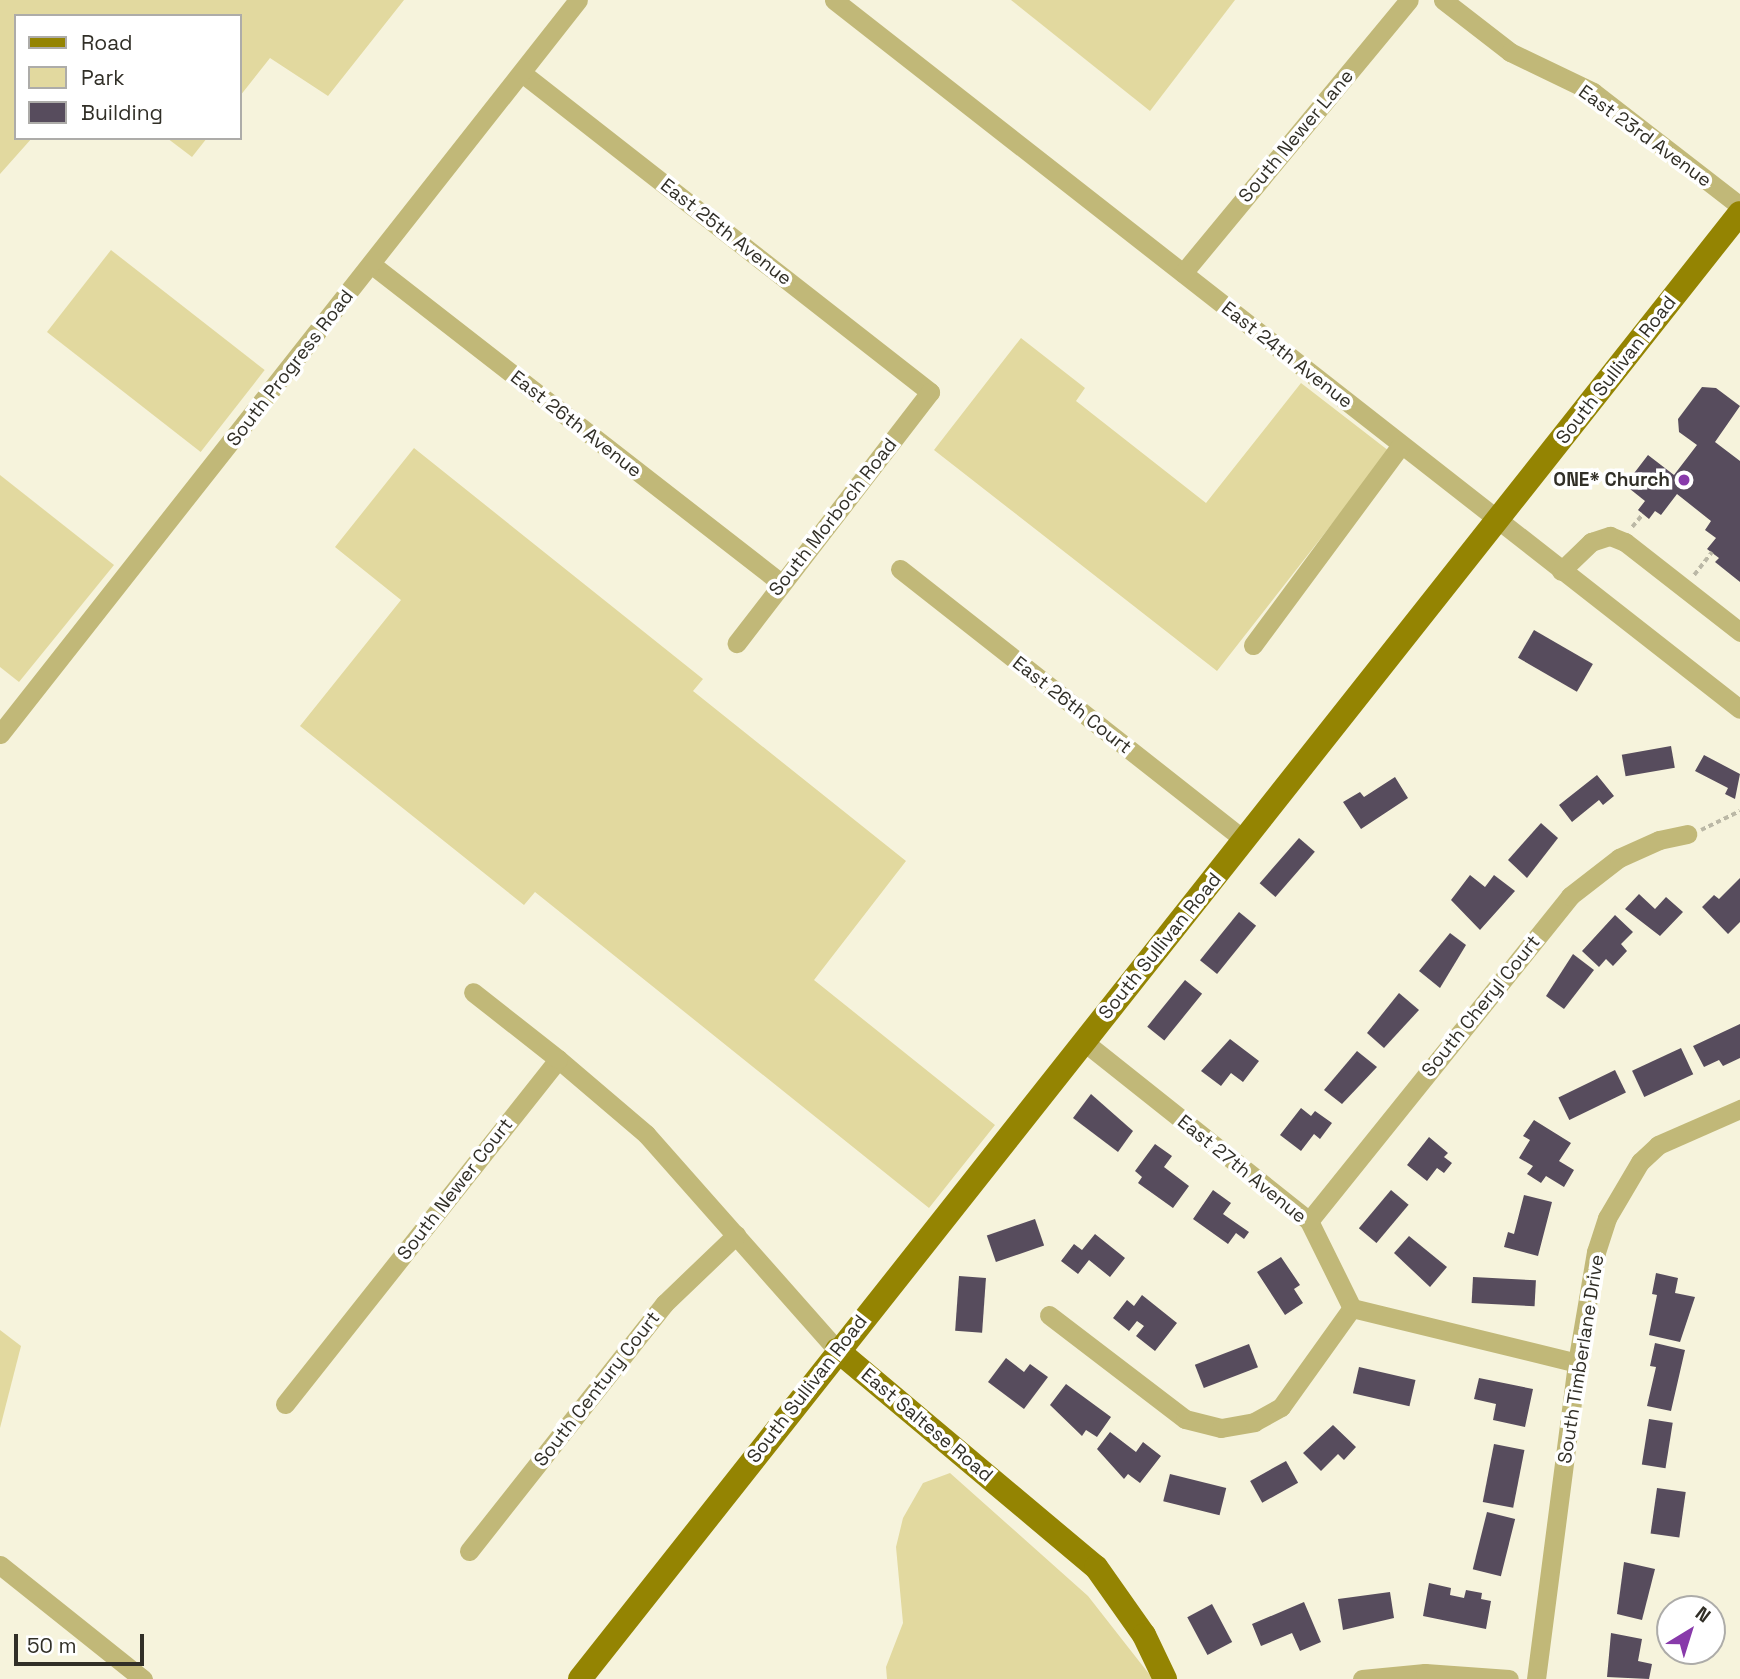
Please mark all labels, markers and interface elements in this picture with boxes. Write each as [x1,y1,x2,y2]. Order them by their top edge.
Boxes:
legend [14,14,242,140]
text: Road [81,29,133,56]
text: Park [81,64,125,91]
street label: South Newer Lane [1234,65,1358,207]
street label: East 23rd Avenue [1574,80,1716,192]
text: Building [81,99,163,126]
street label: East 25th Avenue [656,174,796,290]
street label: South Progress Road [222,285,358,451]
street label: South Sullivan Road [1551,291,1681,449]
street label: East 24th Avenue [1217,297,1357,413]
street label: East 26th Avenue [506,366,646,482]
street label: South Morboch Road [764,433,902,601]
place label: ONE* Church [1553,469,1670,491]
marker: ONE* Church [1676,472,1692,488]
street label: East 26th Court [1008,651,1136,759]
street label: South Sullivan Road [1094,868,1226,1024]
street label: South Cheryl Court [1417,931,1545,1081]
street label: East 27th Avenue [1173,1110,1311,1228]
street label: South Newer Court [393,1114,517,1264]
street label: South Timberlane Drive [1553,1253,1609,1465]
street label: South Century Court [529,1307,665,1471]
street label: South Sullivan Road [742,1310,872,1468]
street label: East Saltese Road [857,1363,997,1487]
north arrow [1656,1595,1726,1665]
text: N [1690,1601,1716,1628]
scale bar [18,1620,147,1664]
text: 50 m [27,1632,77,1659]

